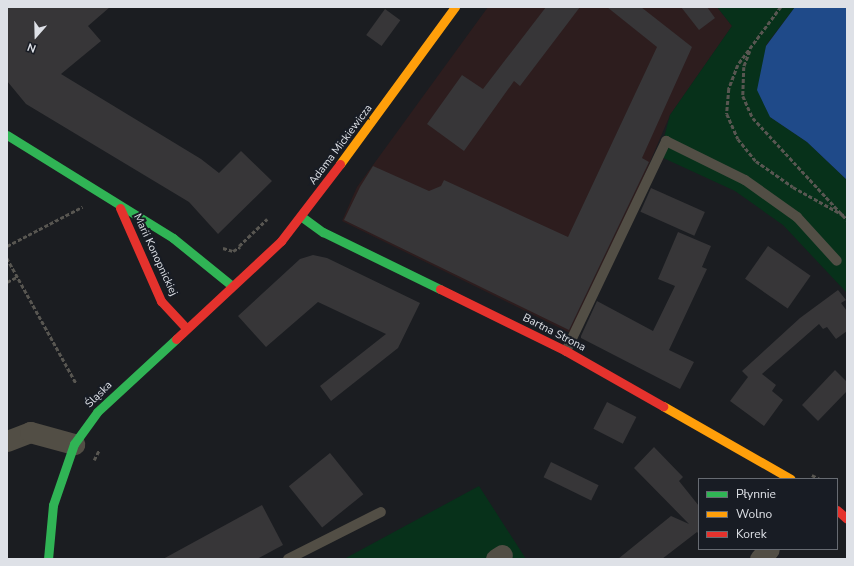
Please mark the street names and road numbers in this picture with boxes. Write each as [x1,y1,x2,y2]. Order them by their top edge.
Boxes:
street label: Adama Mickiewicza [307,102,375,188]
street label: Marii Konopnickiej [130,212,180,298]
street label: Bartna Strona [520,311,588,355]
street label: Śląska [83,379,115,411]

